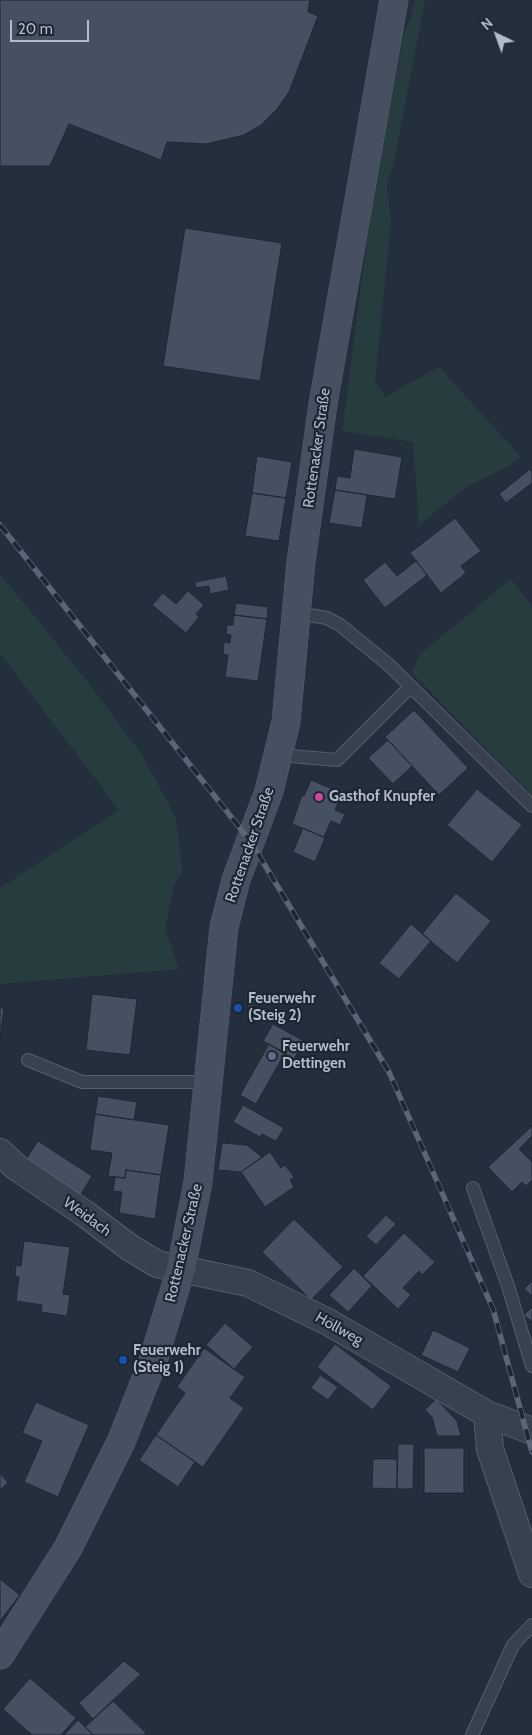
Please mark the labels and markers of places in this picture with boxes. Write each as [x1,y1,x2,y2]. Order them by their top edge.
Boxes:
place label: Gasthof Knupfer [329,788,435,806]
marker: Gasthof Knupfer [313,791,325,803]
place label: Feuerwehr (Steig 2) [248,990,316,1025]
marker: Feuerwehr (Steig 2) [232,1002,244,1014]
place label: Feuerwehr Dettingen [282,1038,350,1073]
marker: Feuerwehr Dettingen [266,1050,278,1062]
place label: Feuerwehr (Steig 1) [133,1342,201,1377]
marker: Feuerwehr (Steig 1) [117,1354,129,1366]

